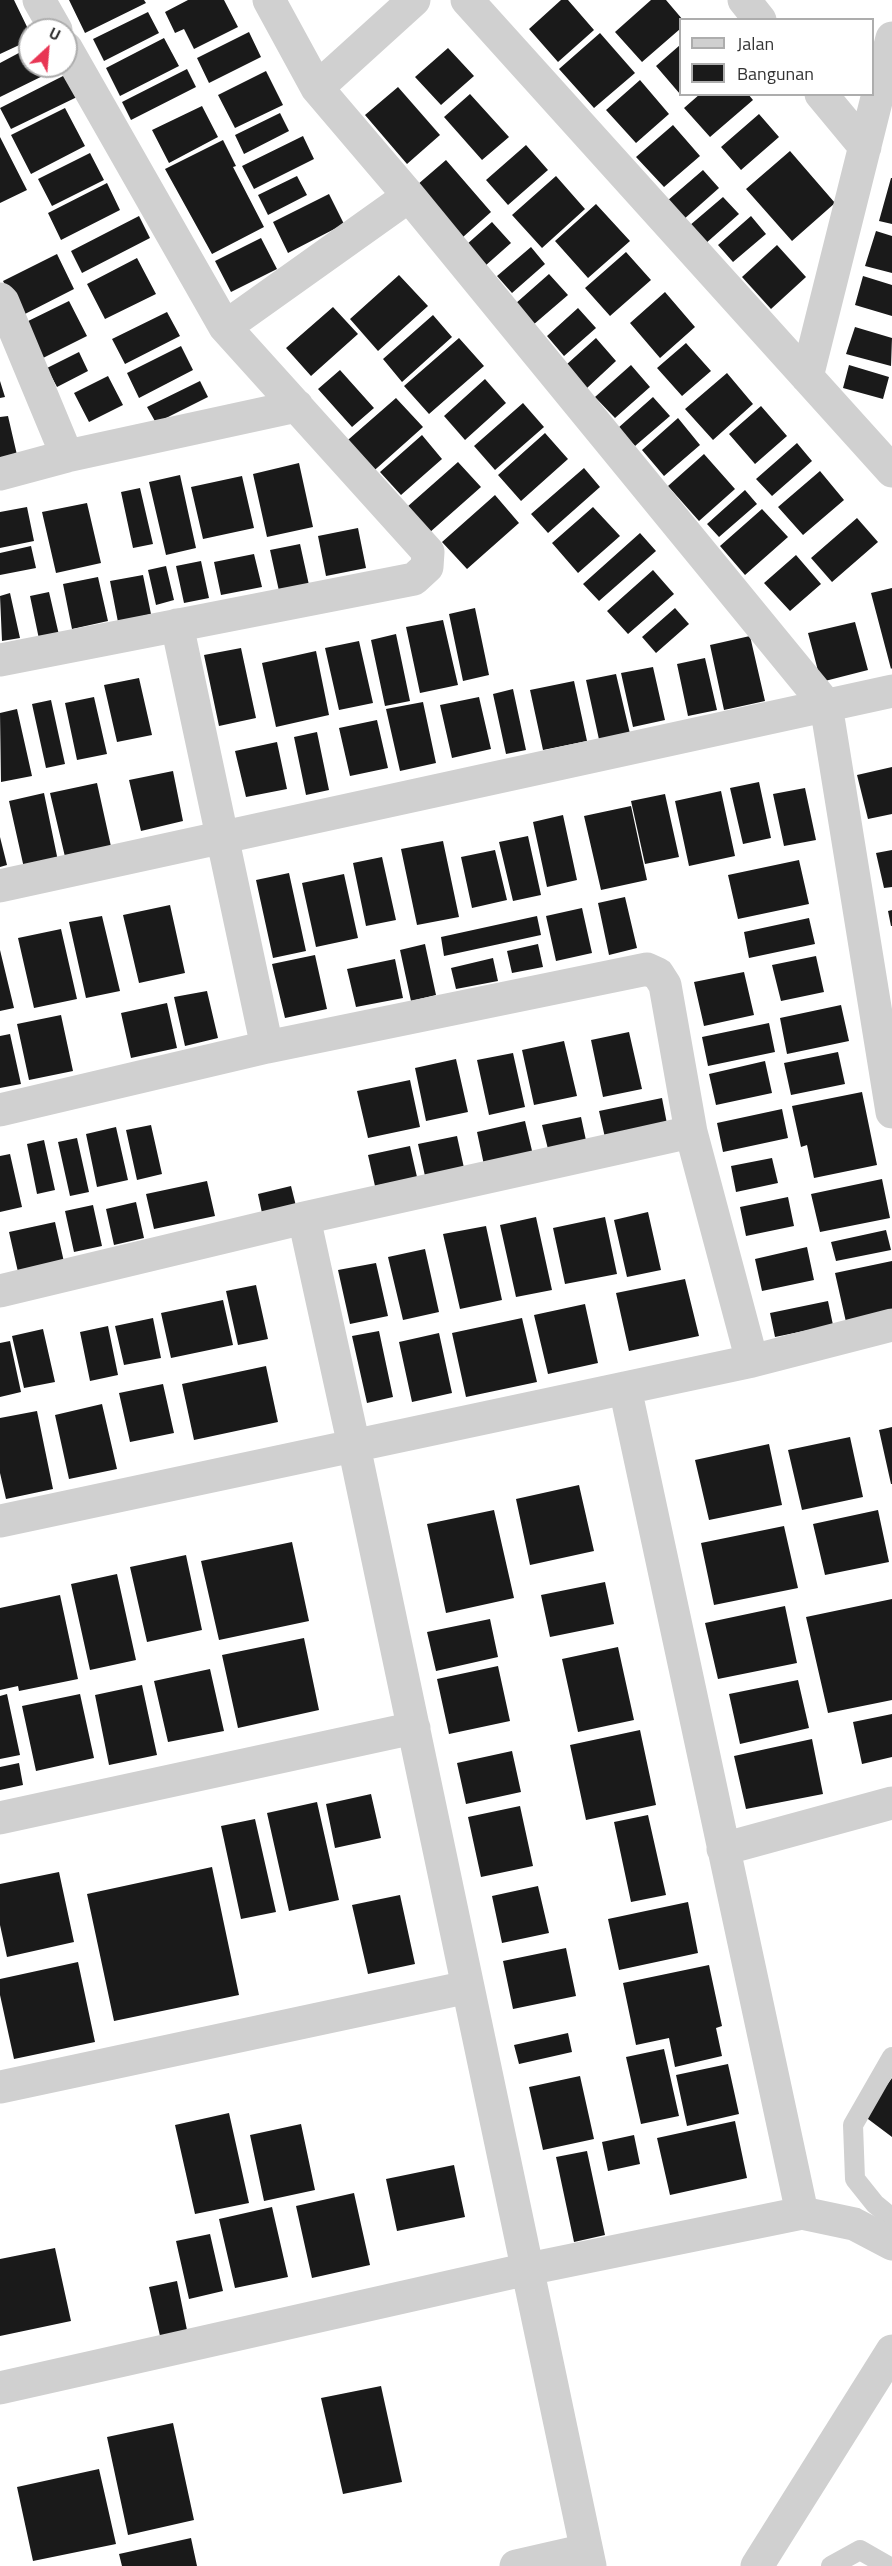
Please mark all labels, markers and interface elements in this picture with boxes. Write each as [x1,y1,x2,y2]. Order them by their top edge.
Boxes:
north arrow [18,18,78,78]
legend [679,18,874,96]
text: U [45,21,65,47]
text: Jalan [737,30,774,57]
text: Bangunan [737,60,814,87]

